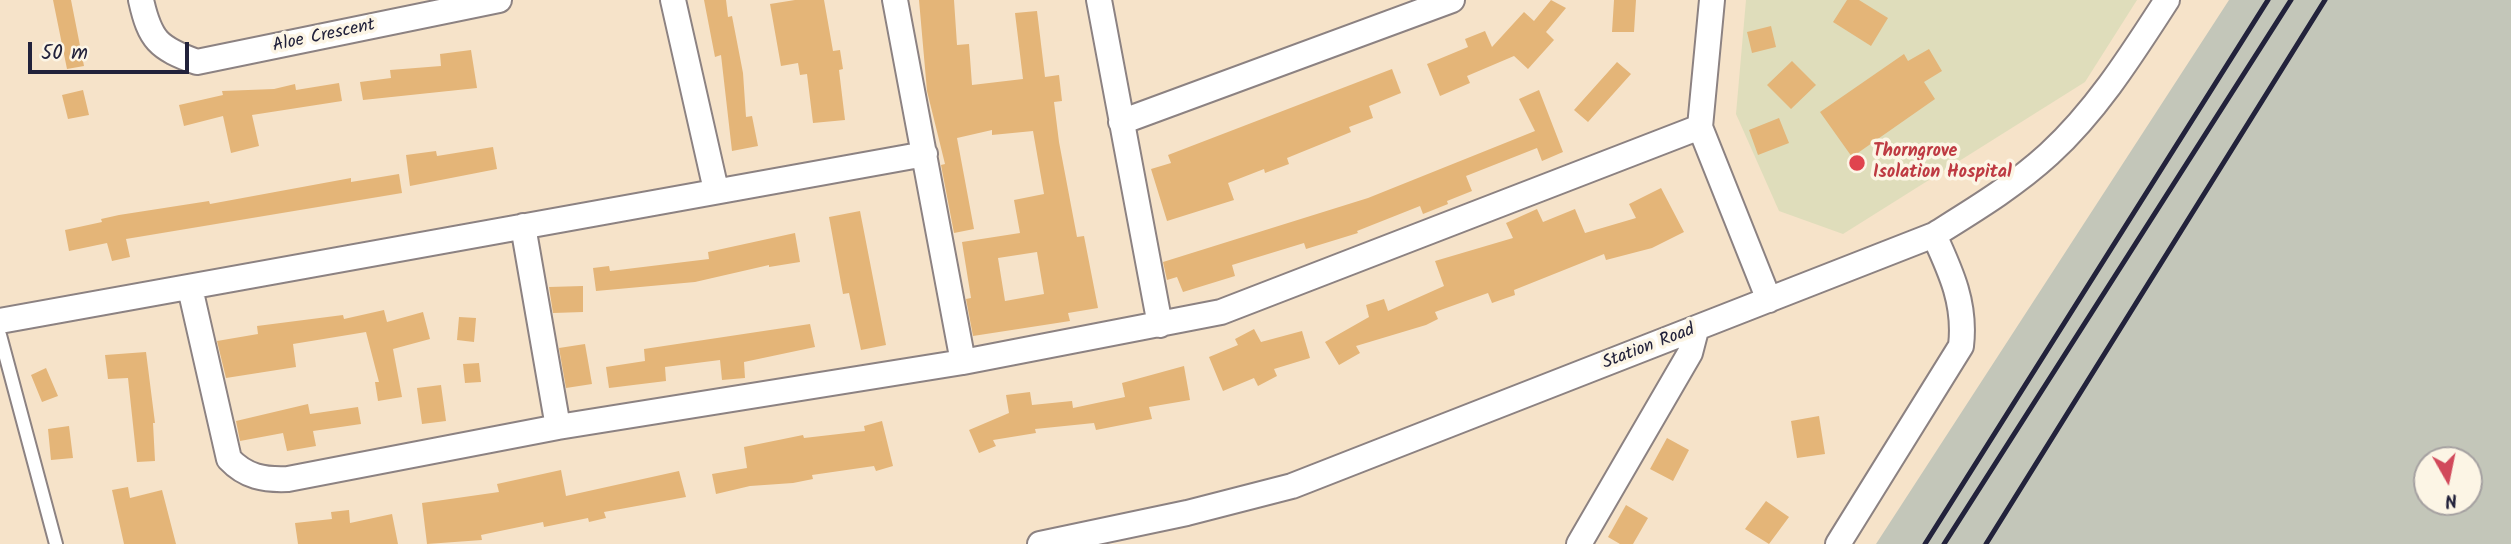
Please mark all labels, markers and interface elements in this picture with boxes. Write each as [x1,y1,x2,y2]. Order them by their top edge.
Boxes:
street label: Aloe Crescent [271,16,377,58]
scale bar [32,28,192,72]
text: 50 m [41,37,88,70]
place label: Thorngrove Isolation Hospital [1873,142,2012,184]
marker: Thorngrove Isolation Hospital [1847,153,1867,173]
street label: Station Road [1600,320,1698,376]
north arrow [2413,446,2483,516]
text: N [2443,484,2459,516]

